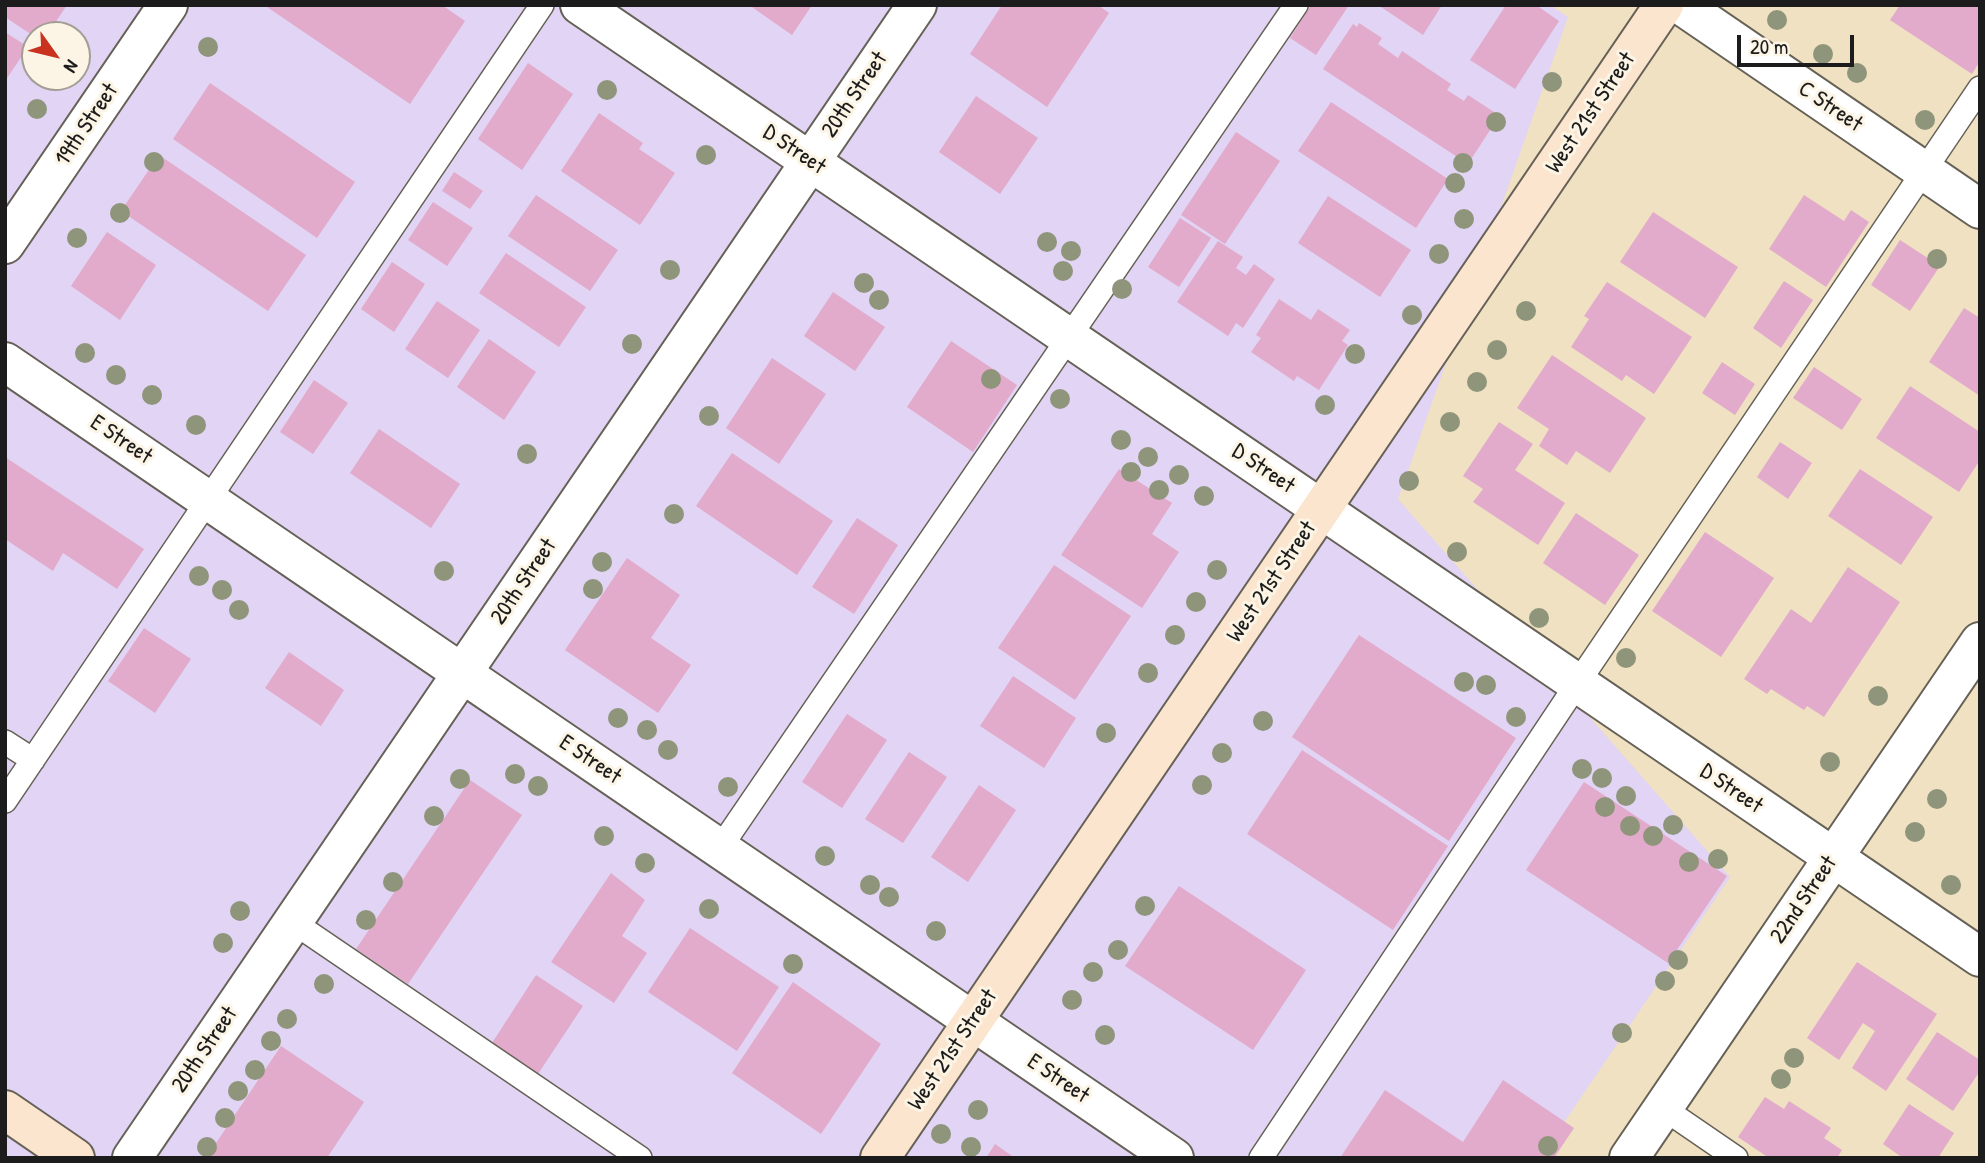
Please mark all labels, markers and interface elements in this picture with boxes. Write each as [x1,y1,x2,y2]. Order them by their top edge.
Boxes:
north arrow [21,21,91,91]
scale bar [1740,21,1857,65]
text: 20 m [1750,32,1788,61]
street label: 20th Street [816,47,894,143]
street label: West 21st Street [1540,47,1642,179]
text: N [58,55,85,78]
street label: C Street [1793,76,1867,138]
street label: 19th Street [50,79,124,171]
street label: D Street [757,119,831,181]
street label: E Street [85,409,157,471]
street label: D Street [1226,438,1300,500]
street label: West 21st Street [1221,516,1323,648]
street label: 20th Street [485,534,563,630]
street label: E Street [554,729,626,791]
street label: D Street [1694,758,1768,820]
street label: 22nd Street [1765,851,1843,949]
street label: West 21st Street [902,984,1004,1116]
street label: 20th Street [166,1002,244,1098]
street label: E Street [1022,1048,1094,1110]

